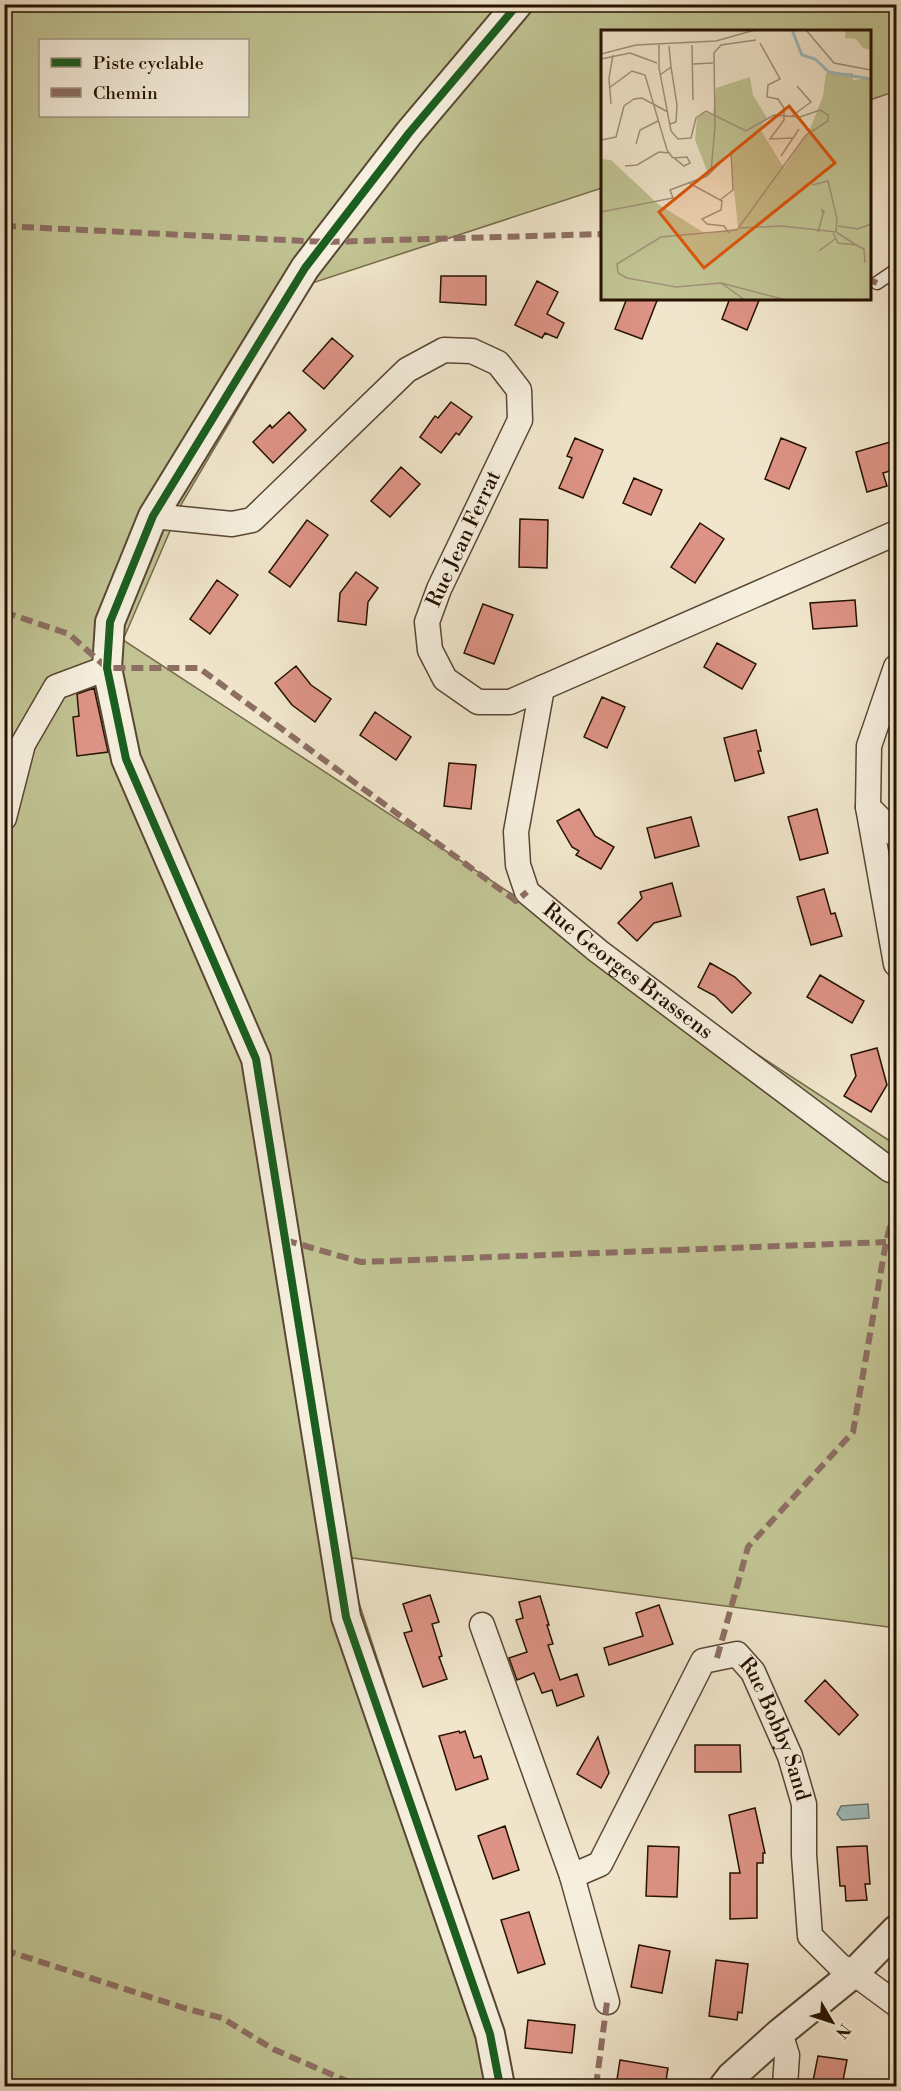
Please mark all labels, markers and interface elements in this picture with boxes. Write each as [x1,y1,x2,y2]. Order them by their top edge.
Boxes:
inset map [601,30,871,300]
legend [39,39,249,117]
text: Piste cyclable [93,52,204,75]
text: Chemin [93,82,158,105]
street label: Rue Jean Ferrat [421,466,507,612]
street label: Rue Georges Brassens [537,897,718,1045]
street label: Rue Bobby Sand [733,1652,815,1804]
north arrow [802,1992,862,2052]
text: N [831,2020,855,2042]

